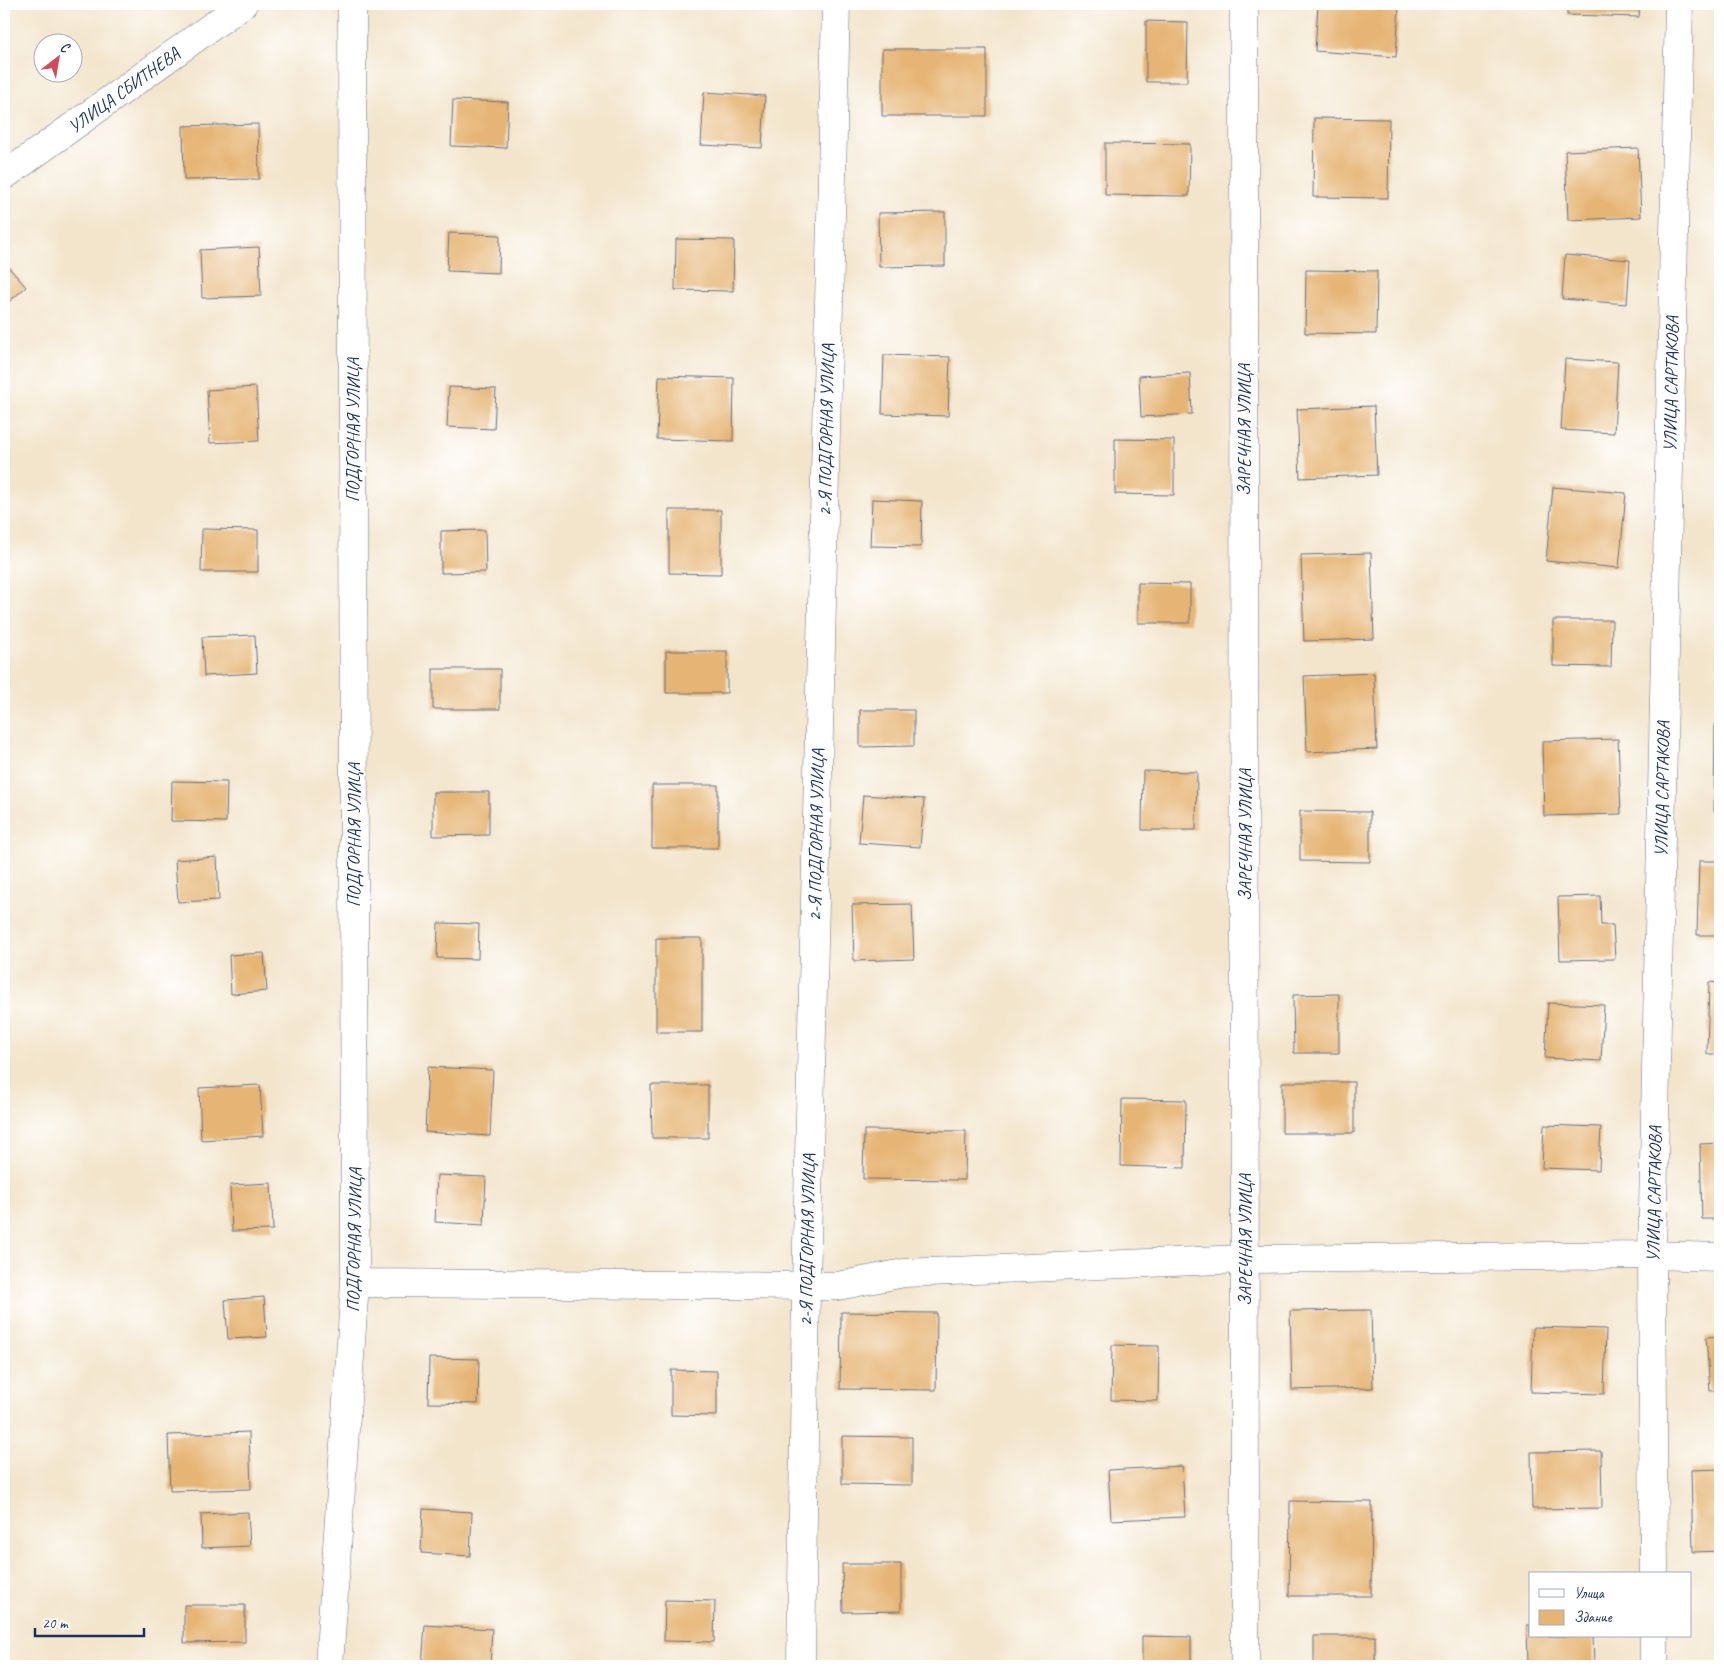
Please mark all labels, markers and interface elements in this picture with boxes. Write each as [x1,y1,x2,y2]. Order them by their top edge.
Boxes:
north arrow [32,32,82,82]
street label: УЛИЦА СБИТНЕВА [64,43,184,137]
street label: УЛИЦА САРТАКОВА [1659,315,1683,452]
street label: 2-Я ПОДГОРНАЯ УЛИЦА [813,343,839,516]
street label: ПОДГОРНАЯ УЛИЦА [342,357,364,502]
street label: ЗАРЕЧНАЯ УЛИЦА [1233,363,1255,496]
street label: УЛИЦА САРТАКОВА [1650,720,1674,857]
street label: 2-Я ПОДГОРНАЯ УЛИЦА [803,748,829,921]
street label: ПОДГОРНАЯ УЛИЦА [343,762,365,907]
street label: ЗАРЕЧНАЯ УЛИЦА [1234,768,1256,901]
street label: УЛИЦА САРТАКОВА [1642,1125,1666,1262]
street label: 2-Я ПОДГОРНАЯ УЛИЦА [794,1153,820,1326]
street label: ПОДГОРНАЯ УЛИЦА [342,1167,366,1312]
street label: ЗАРЕЧНАЯ УЛИЦА [1234,1173,1256,1306]
legend [1529,1572,1692,1638]
text: Улица [1574,1584,1605,1603]
scale bar [35,1605,144,1637]
text: Здание [1574,1608,1613,1627]
text: 20 m [42,1614,69,1633]

